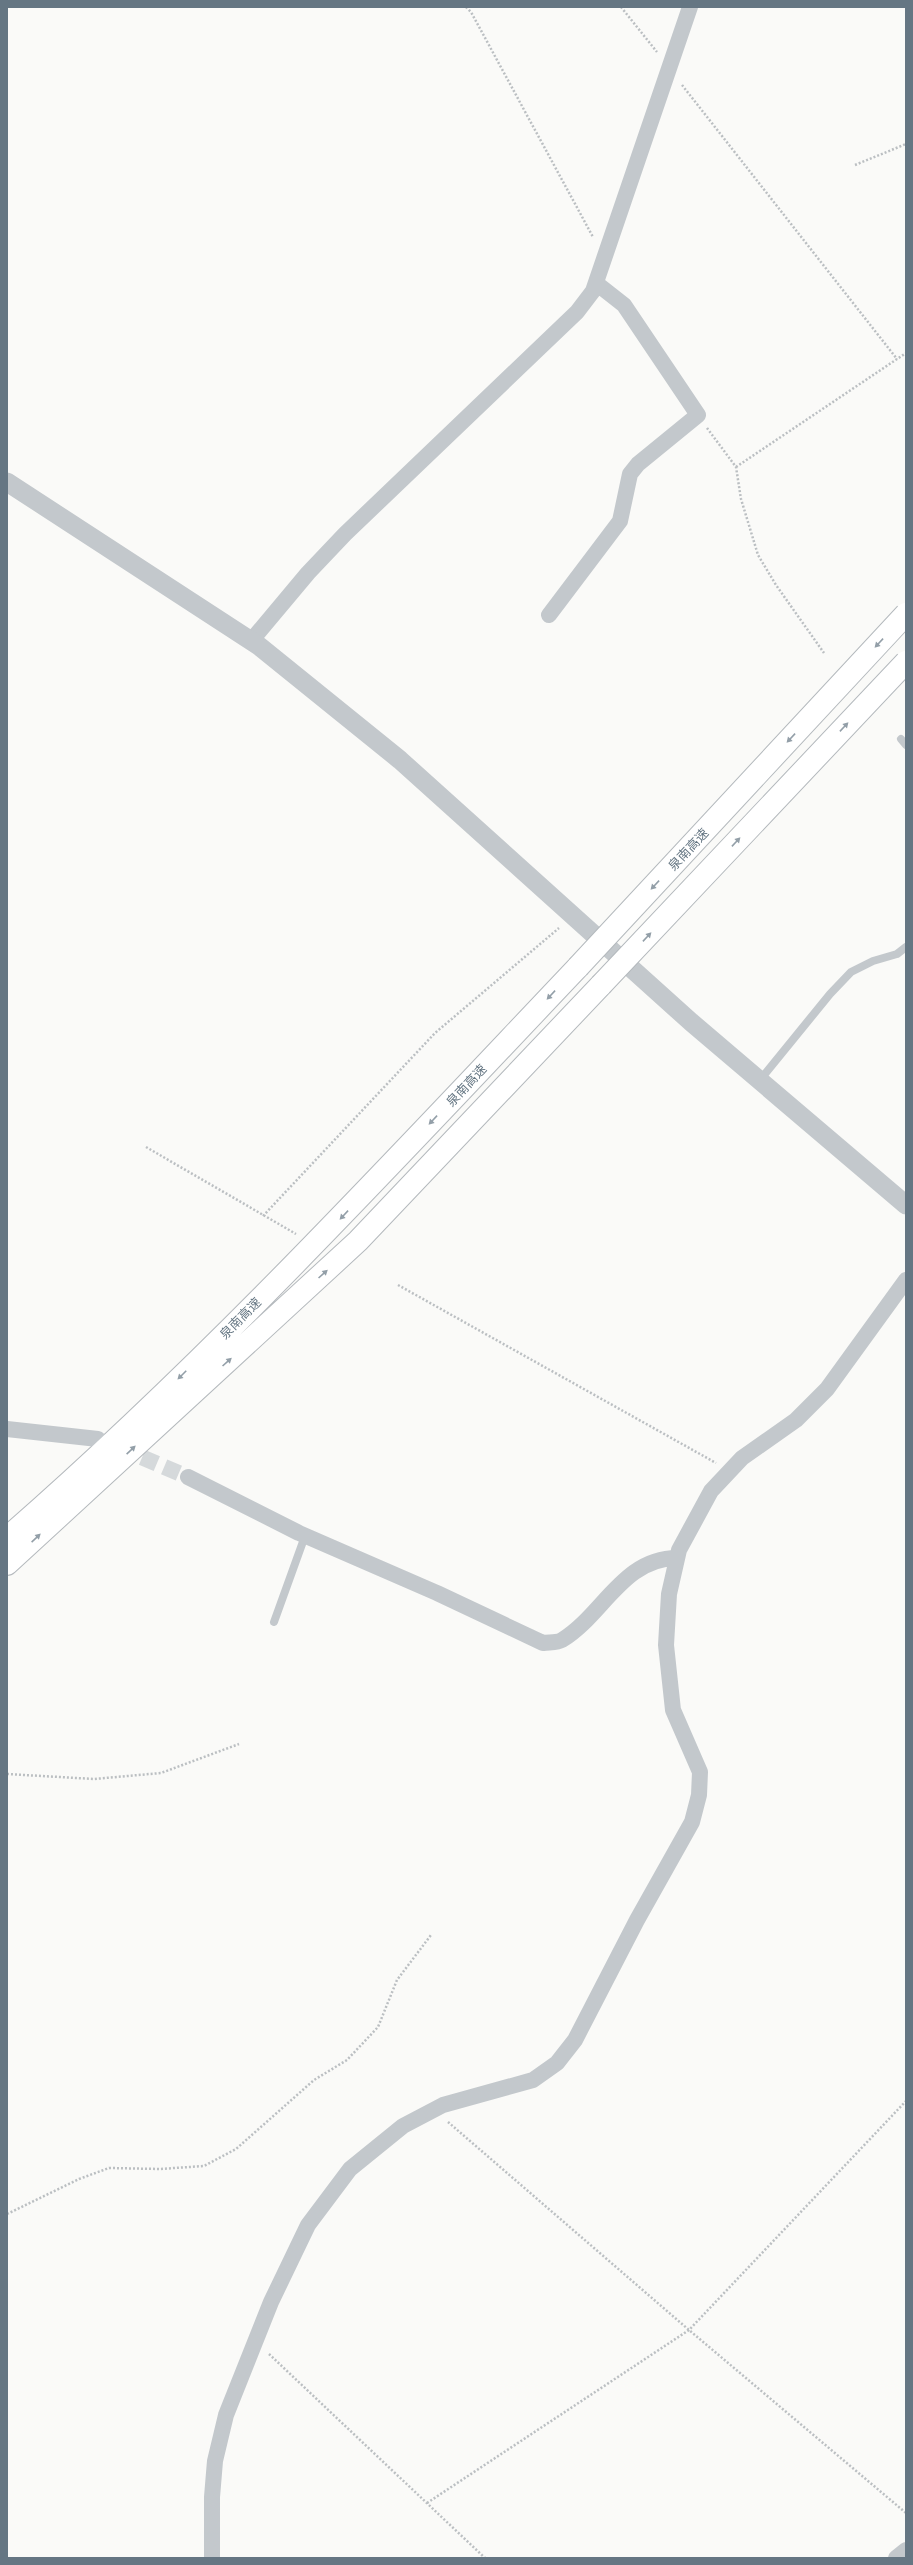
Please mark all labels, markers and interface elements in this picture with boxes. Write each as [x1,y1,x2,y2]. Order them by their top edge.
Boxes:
one-way arrow [875,638,884,648]
one-way arrow [840,722,849,733]
one-way arrow [786,733,796,743]
street label: 泉南高速 [665,825,712,873]
one-way arrow [731,837,741,847]
one-way arrow [650,879,659,890]
one-way arrow [642,932,651,942]
one-way arrow [546,990,556,1000]
street label: 泉南高速 [443,1061,490,1109]
one-way arrow [428,1115,438,1125]
one-way arrow [339,1209,348,1220]
one-way arrow [318,1269,328,1279]
street label: 泉南高速 [217,1295,264,1342]
one-way arrow [222,1357,232,1366]
one-way arrow [177,1370,187,1380]
one-way arrow [126,1445,136,1454]
one-way arrow [31,1533,41,1543]

